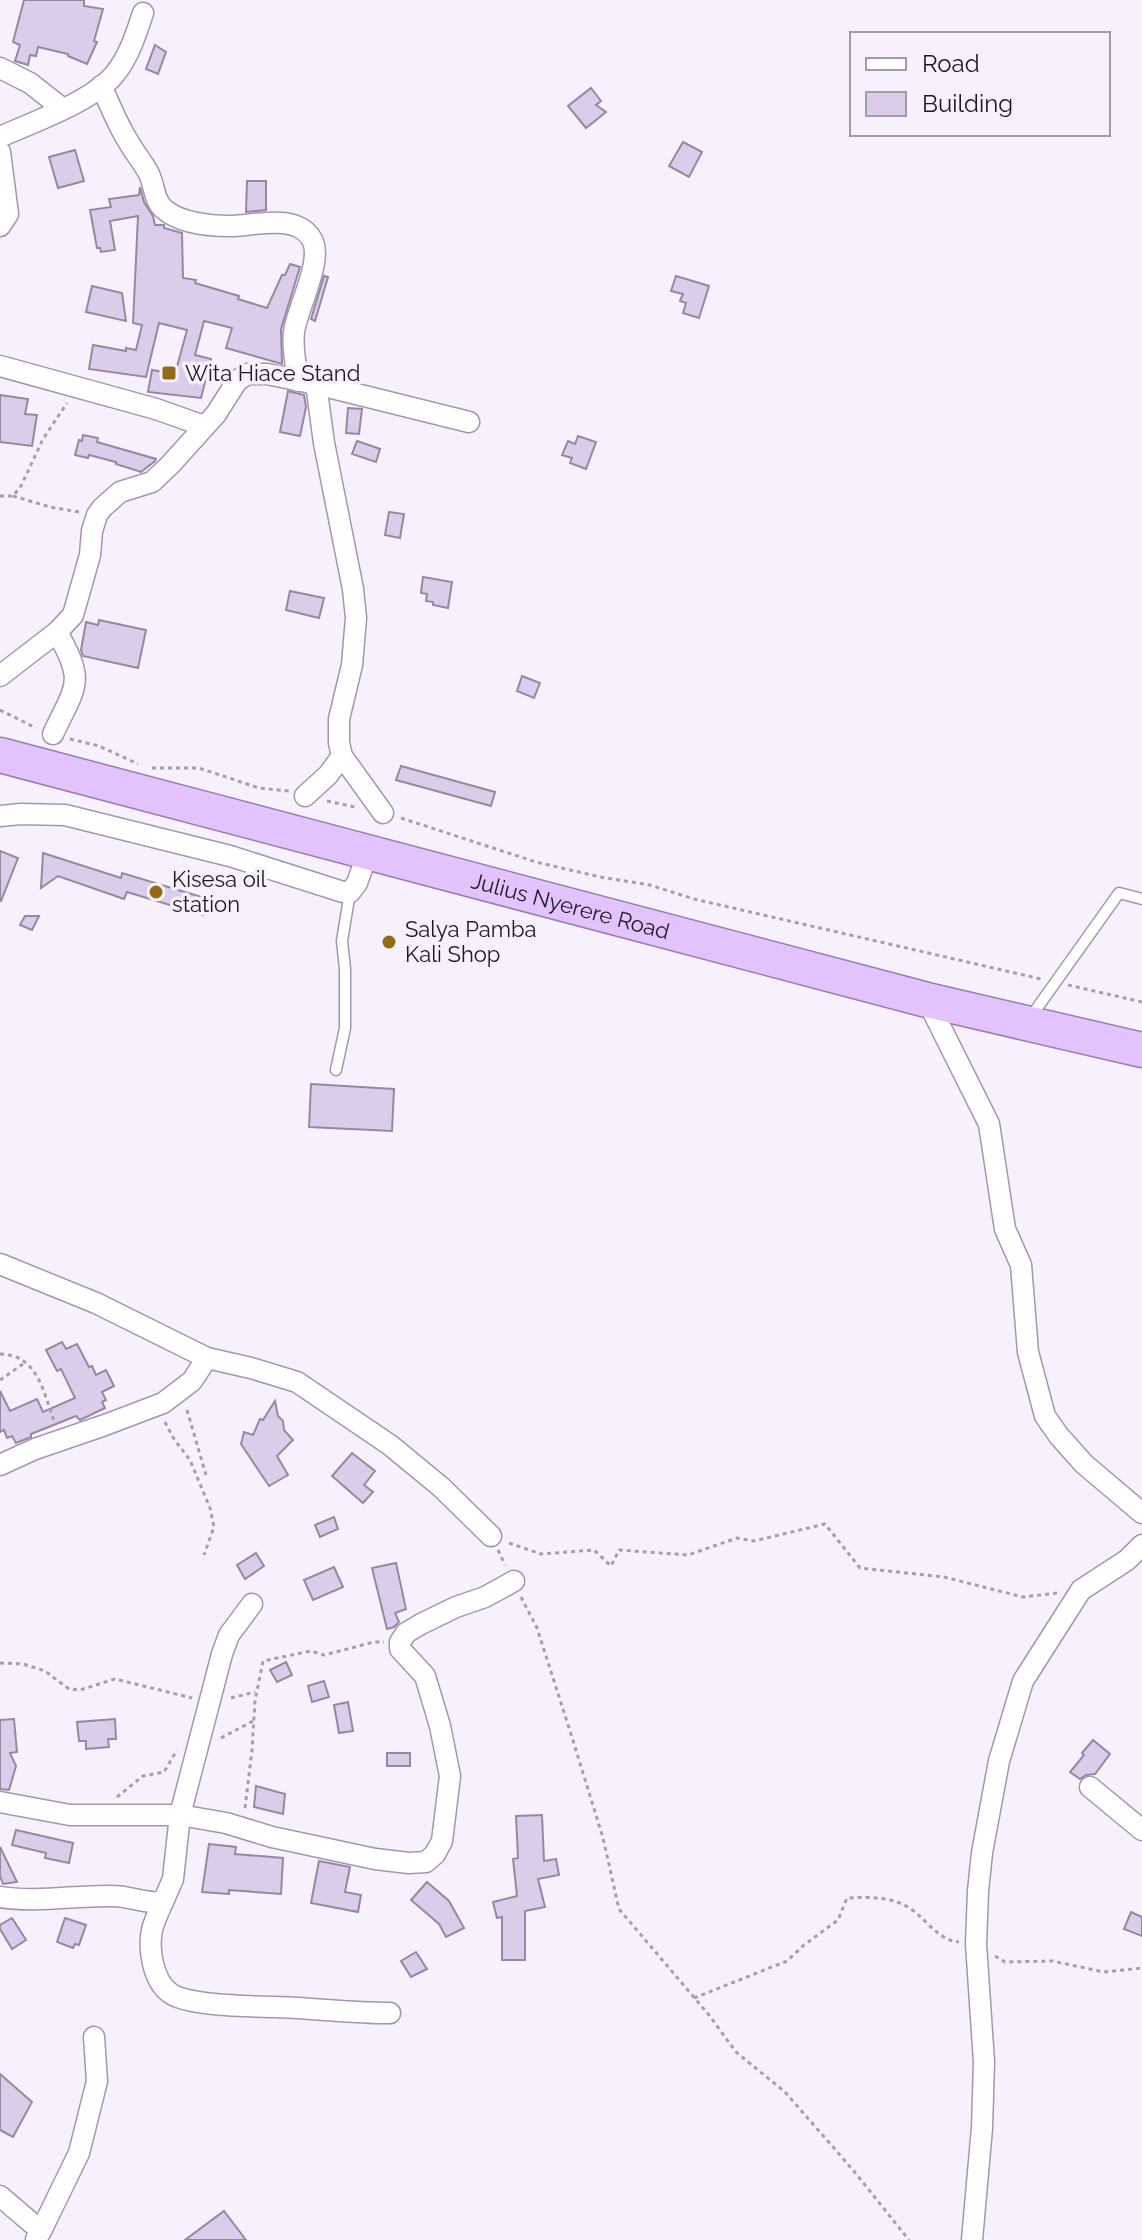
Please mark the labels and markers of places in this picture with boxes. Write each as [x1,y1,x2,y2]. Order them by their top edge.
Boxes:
place label: Wita Hiace Stand [185,360,360,386]
marker: Wita Hiace Stand [160,364,178,382]
place label: Kisesa oil station [172,866,267,917]
marker: Kisesa oil station [147,883,165,901]
place label: Salya Pamba Kali Shop [405,916,537,967]
marker: Salya Pamba Kali Shop [380,933,398,951]

